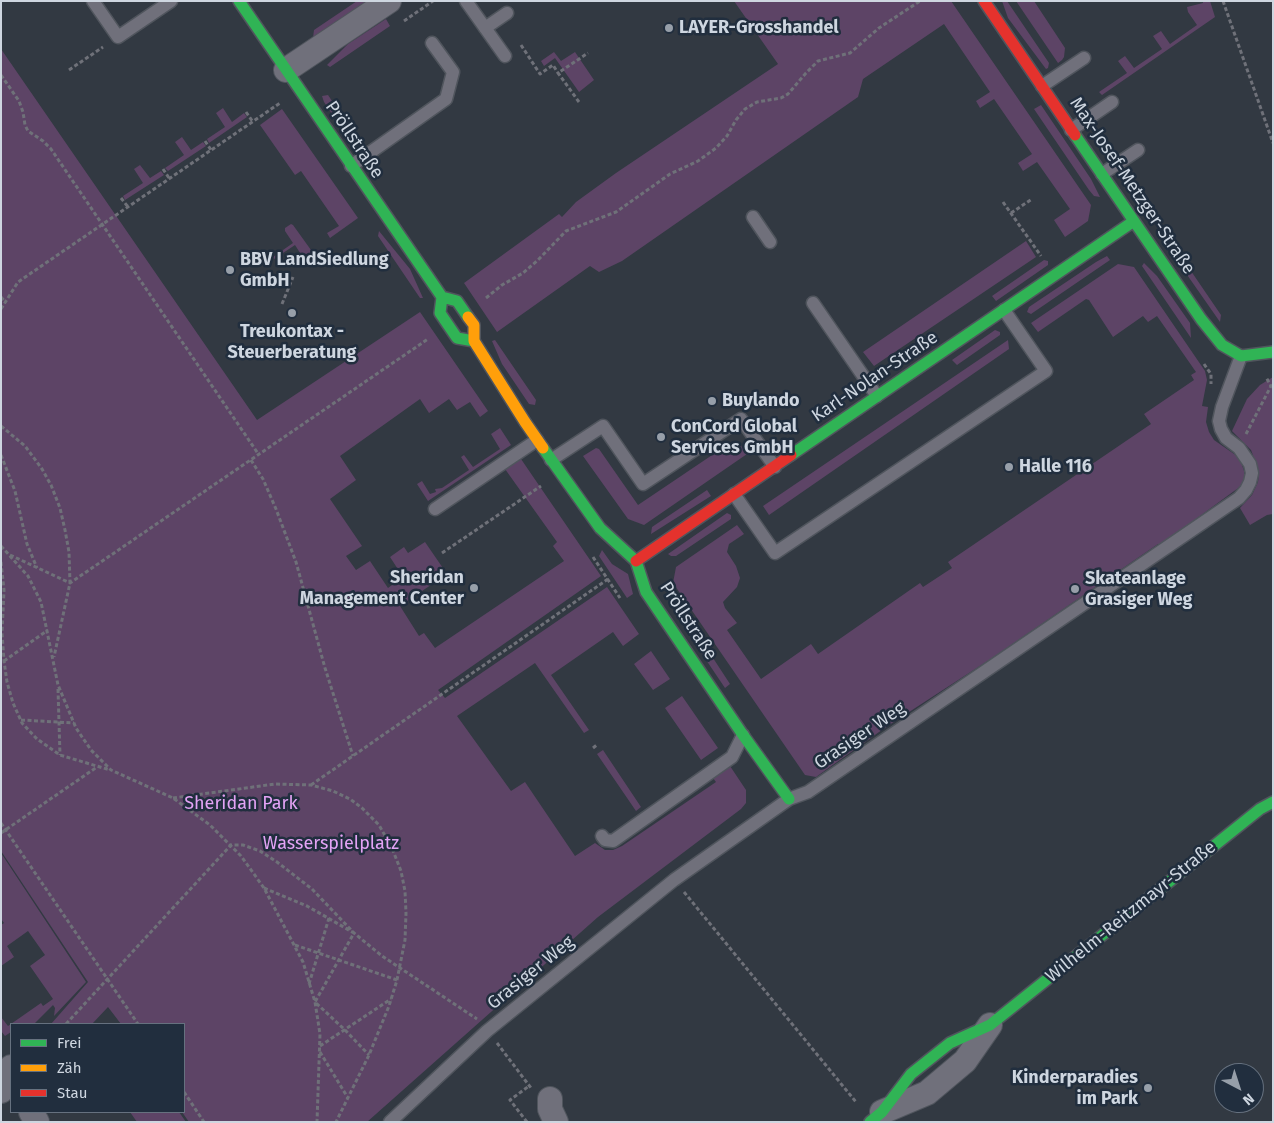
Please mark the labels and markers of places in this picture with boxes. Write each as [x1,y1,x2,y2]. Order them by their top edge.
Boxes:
place label: LAYER-Grosshandel [679,17,839,39]
marker: LAYER-Grosshandel [663,22,675,34]
place label: BBV LandSiedlung GmbH [240,249,389,292]
marker: BBV LandSiedlung GmbH [224,264,236,276]
marker: Treukontax - Steuerberatung [286,307,298,319]
place label: Treukontax - Steuerberatung [228,321,356,364]
place label: Buylando [722,390,800,412]
marker: Buylando [706,395,718,407]
place label: ConCord Global Services GmbH [671,416,797,458]
marker: ConCord Global Services GmbH [655,431,667,443]
place label: Halle 116 [1019,456,1092,478]
marker: Halle 116 [1003,461,1015,473]
place label: Sheridan Management Center [300,567,464,610]
place label: Skateanlage Grasiger Weg [1085,568,1193,610]
marker: Sheridan Management Center [468,582,480,594]
marker: Skateanlage Grasiger Weg [1069,583,1081,595]
place label: Kinderparadies im Park [1012,1067,1138,1110]
marker: Kinderparadies im Park [1142,1082,1154,1094]

